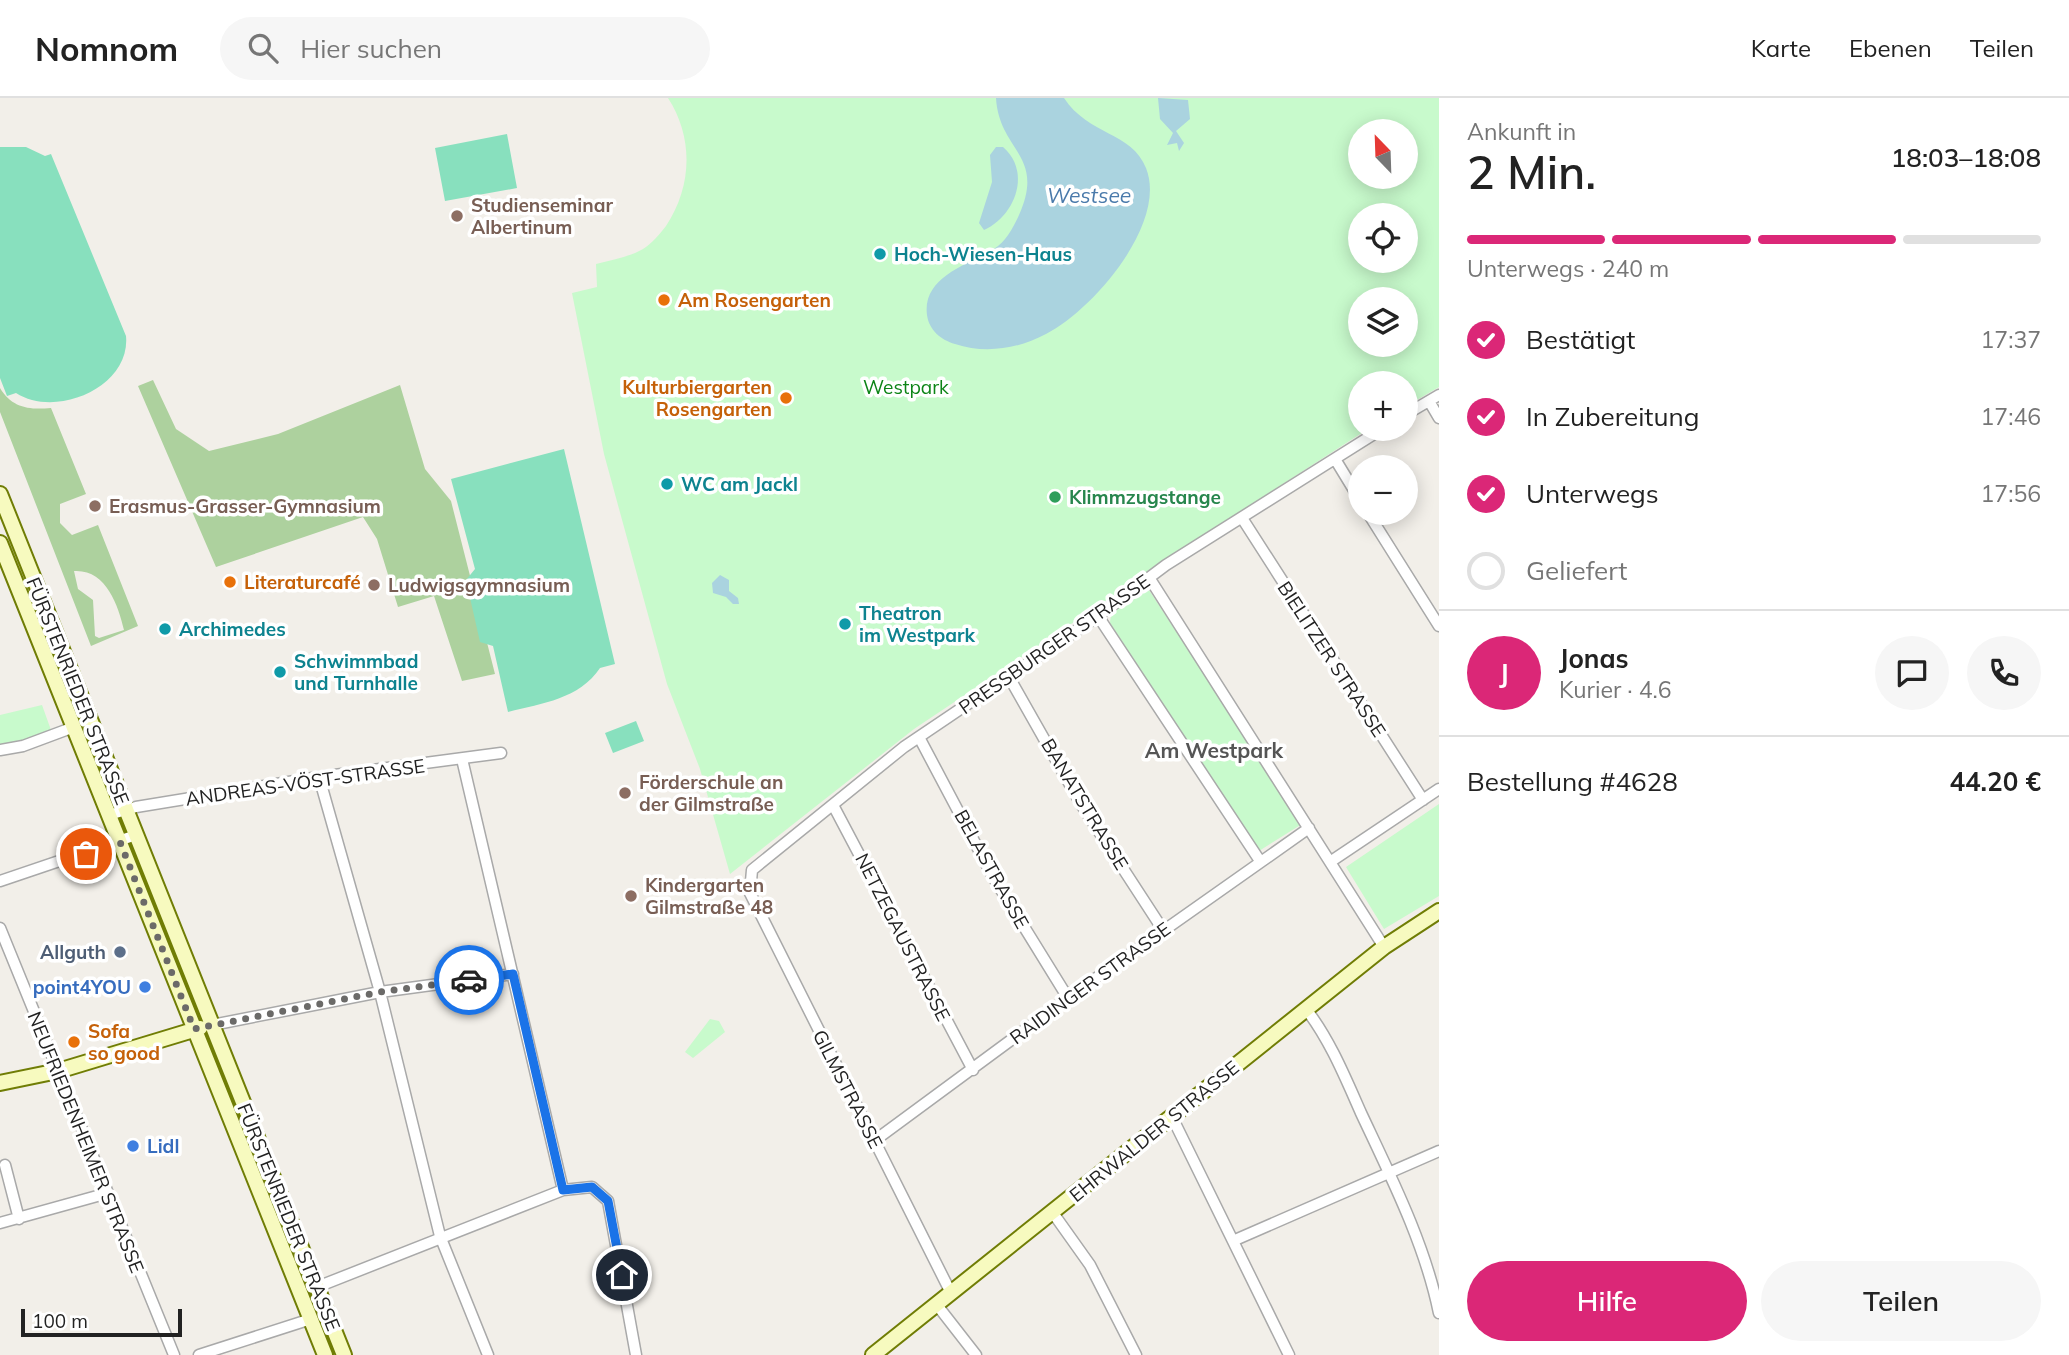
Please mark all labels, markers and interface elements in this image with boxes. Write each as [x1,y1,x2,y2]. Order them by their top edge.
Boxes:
search box [220,17,710,80]
text: Nomnom [35,28,178,69]
icon: search [244,29,282,67]
text: Hier suchen [300,32,442,65]
text: Karte [1751,33,1811,63]
text: Ebenen [1849,33,1932,63]
text: Teilen [1970,33,2034,63]
text: Ankunft in [1467,117,1576,146]
north arrow [1348,119,1418,189]
map controls [1348,119,1418,525]
text: 18:03–18:08 [1891,141,2041,174]
text: 2 Min. [1467,143,1596,201]
water label: Westsee [1047,182,1131,208]
place label: Studienseminar Albertinum [471,193,614,239]
button: locate [1348,203,1418,273]
marker: Studienseminar Albertinum [449,208,465,224]
place label: Hoch-Wiesen-Haus [894,242,1072,266]
marker: Hoch-Wiesen-Haus [872,246,888,262]
text: Unterwegs · 240 m [1467,254,1669,283]
button: layers [1348,287,1418,357]
place label: Am Rosengarten [678,288,831,312]
marker: Am Rosengarten [656,292,672,308]
icon: check [1467,321,1505,359]
text: Bestätigt [1526,323,1635,356]
text: 17:37 [1981,325,2041,354]
button: + [1348,371,1418,441]
place label: Kulturbiergarten Rosengarten [622,375,772,421]
park label: Westpark [863,375,949,399]
marker: Kulturbiergarten Rosengarten [778,390,794,406]
icon: check [1467,398,1505,436]
text: In Zubereitung [1526,400,1699,433]
text: 17:46 [1981,402,2041,431]
button: − [1348,455,1418,525]
place label: WC am Jackl [681,472,798,496]
icon: check [1467,475,1505,513]
marker: WC am Jackl [659,476,675,492]
text: Unterwegs [1526,477,1659,510]
text: 17:56 [1981,479,2041,508]
place label: Klimmzugstange [1069,485,1221,509]
marker: Klimmzugstange [1047,489,1063,505]
place label: Erasmus-Grasser-Gymnasium [109,494,381,518]
marker: Erasmus-Grasser-Gymnasium [87,498,103,514]
text: Geliefert [1526,554,1627,587]
street label: PRESSBURGER STRASSE [954,569,1154,719]
place label: Literaturcafé [244,570,361,594]
place label: Ludwigsgymnasium [388,573,570,597]
street label: FÜRSTENRIEDER STRASSE [21,574,135,808]
marker: Literaturcafé [222,574,238,590]
marker: Ludwigsgymnasium [366,577,382,593]
street label: BIELITZER STRASSE [1273,577,1391,741]
place label: Theatron im Westpark [859,601,975,647]
marker: Theatron im Westpark [837,616,853,632]
place label: Archimedes [179,617,286,641]
marker: Archimedes [157,621,173,637]
button: chat [1875,636,1949,710]
button: phone [1967,636,2041,710]
text: Jonas [1559,642,1629,675]
place label: Schwimmbad und Turnhalle [294,649,418,695]
text: J [1499,657,1509,690]
marker: Schwimmbad und Turnhalle [272,664,288,680]
text: Kurier · 4.6 [1559,675,1671,704]
street label: BANATSTRASSE [1036,734,1134,874]
district label: Am Westpark [1145,737,1284,763]
street label: ANDREAS-VÖST-STRASSE [184,753,426,811]
text: Bestellung #4628 [1467,765,1678,798]
text: 44.20 € [1949,765,2041,798]
place label: Förderschule an der Gilmstraße [639,770,783,816]
marker: Förderschule an der Gilmstraße [617,785,633,801]
street label: BELASTRASSE [949,805,1035,933]
pin [56,824,116,884]
icon: bag [67,835,105,873]
street label: NETZEGAUSTRASSE [850,849,956,1025]
place label: Kindergarten Gilmstraße 48 [645,873,773,919]
marker: Kindergarten Gilmstraße 48 [623,888,639,904]
street label: RAIDINGER STRASSE [1005,917,1175,1049]
place label: Allguth [40,940,106,964]
marker: Allguth [112,944,128,960]
courier [434,945,504,1015]
icon: car [450,961,488,999]
place label: point4YOU [33,975,131,999]
marker: point4YOU [137,979,153,995]
street label: NEUFRIEDENHEIMER STRASSE [23,1008,149,1276]
place label: Sofa so good [88,1019,160,1065]
street label: GILMSTRASSE [808,1026,888,1152]
marker: Sofa so good [66,1034,82,1050]
street label: EHRWALDER STRASSE [1064,1055,1244,1207]
street label: FÜRSTENRIEDER STRASSE [232,1100,346,1334]
place label: Lidl [147,1134,179,1158]
marker: Lidl [125,1138,141,1154]
pin [592,1245,652,1305]
icon: home [603,1256,641,1294]
button: Hilfe [1467,1261,1747,1341]
button: Teilen [1761,1261,2041,1341]
scale bar [21,1306,182,1338]
text: 100 m [32,1309,88,1333]

